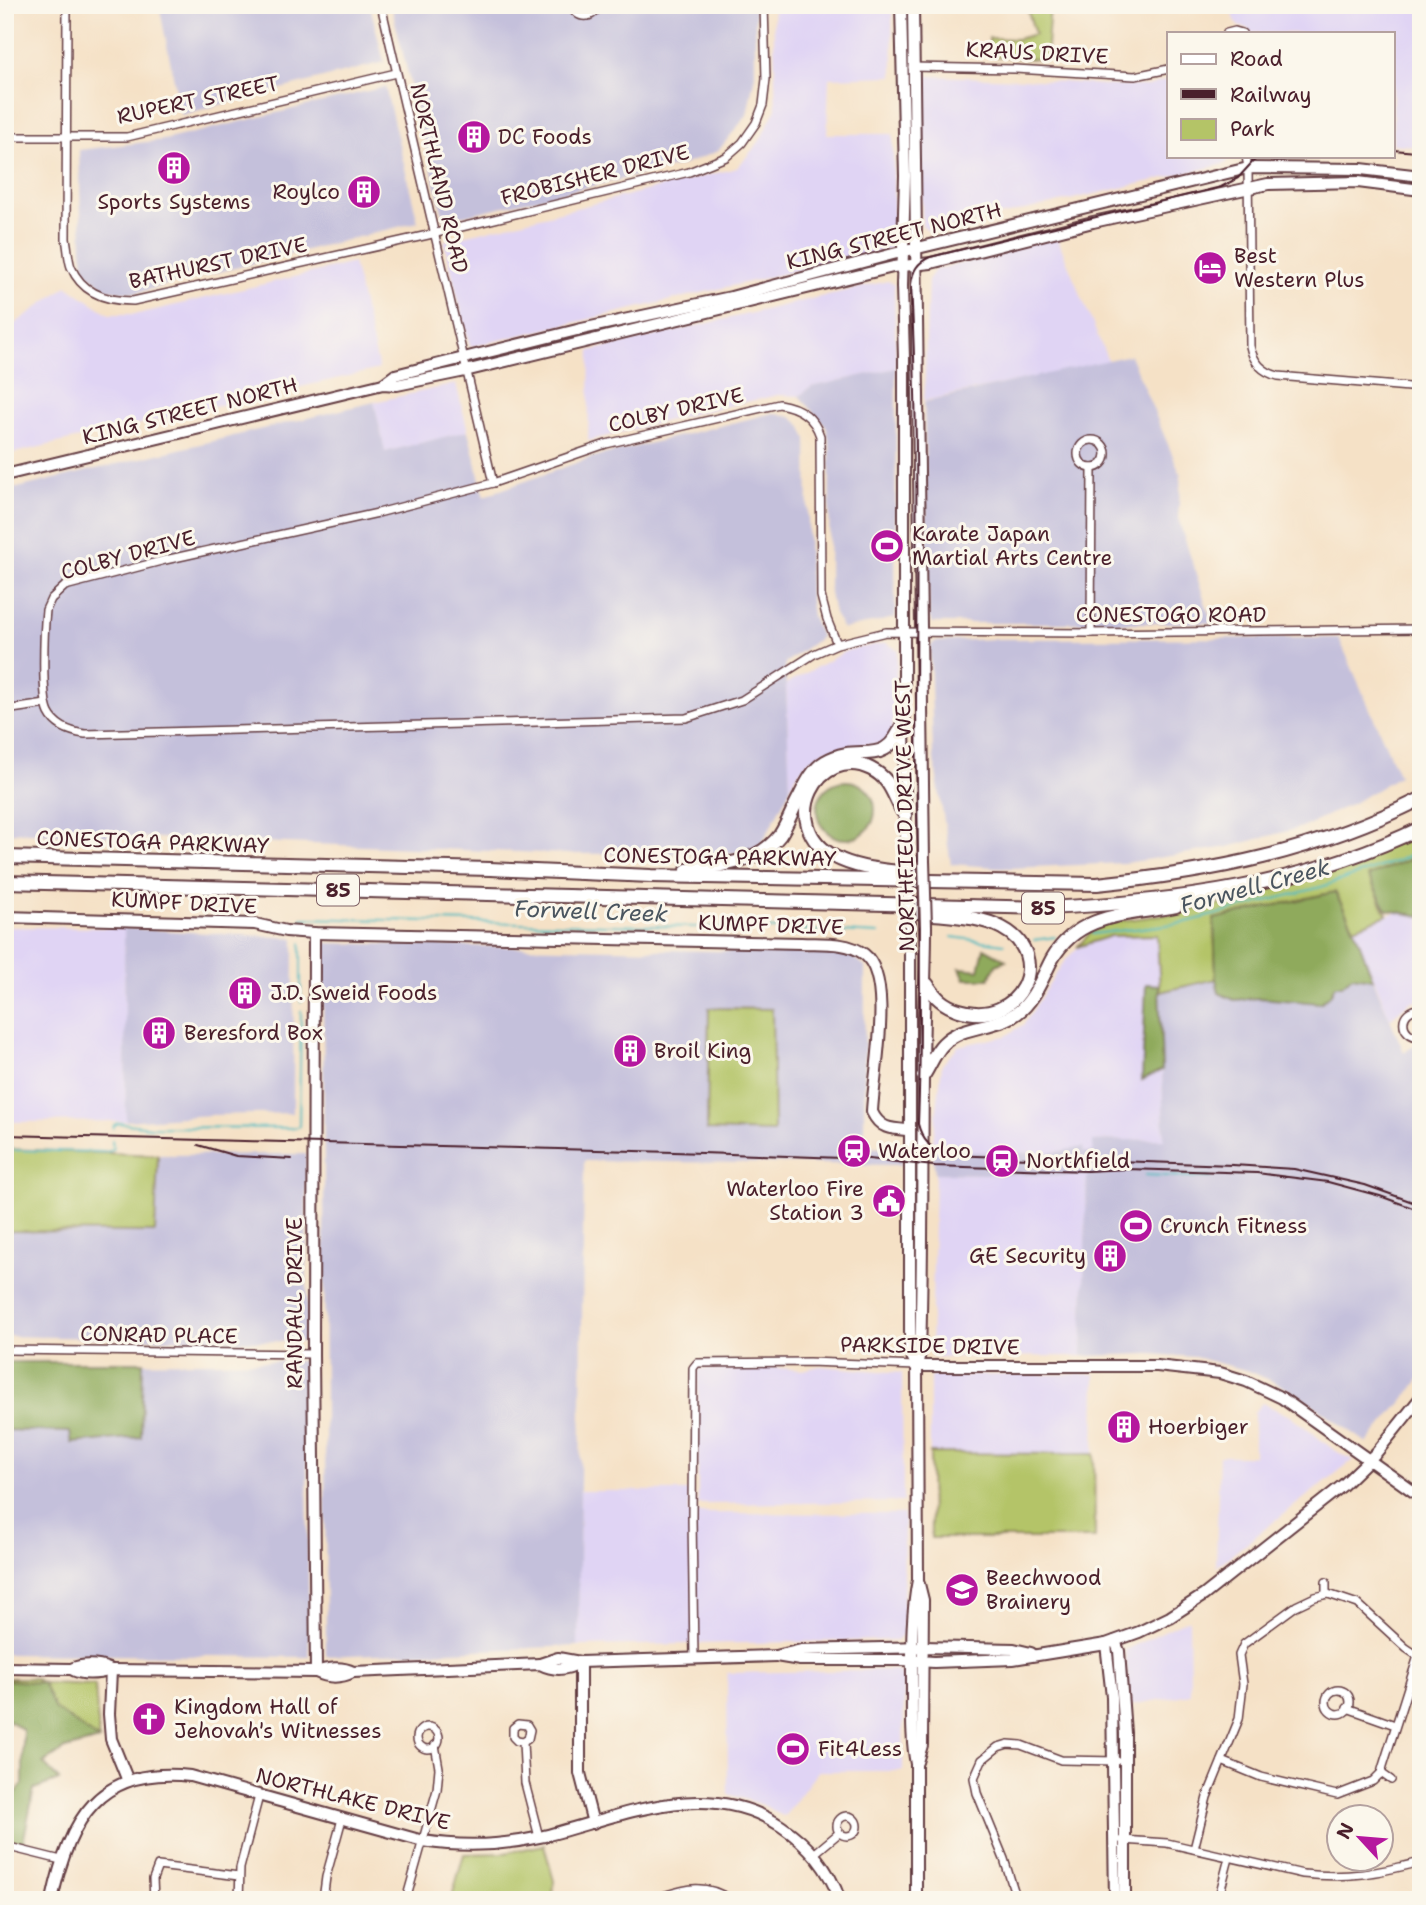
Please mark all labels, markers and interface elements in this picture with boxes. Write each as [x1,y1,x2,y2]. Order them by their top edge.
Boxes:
legend [1167,32,1394,158]
street label: KRAUS DRIVE [965,35,1109,71]
text: Road [1230,45,1283,73]
street label: RUPERT STREET [114,69,282,131]
street label: NORTHLAND ROAD [403,80,475,276]
text: Railway [1230,81,1312,109]
text: Park [1230,115,1275,143]
building icon: DC Foods [455,118,493,156]
place label: DC Foods [498,123,592,151]
street label: FROBISHER DRIVE [498,138,692,212]
building icon: Sports Systems [155,149,193,187]
building icon: Roylco [345,173,383,211]
place label: Roylco [273,178,340,206]
place label: Sports Systems [97,188,251,216]
street label: KING STREET NORTH [783,196,1005,276]
street label: BATHURST DRIVE [126,230,310,296]
place label: Best Western Plus [1234,242,1365,294]
hotel icon: Best Western Plus [1191,249,1229,287]
street label: KING STREET NORTH [79,371,301,451]
street label: COLBY DRIVE [606,381,746,439]
place label: Karate Japan Martial Arts Centre [912,520,1112,572]
street label: COLBY DRIVE [58,524,198,586]
sports icon: Karate Japan Martial Arts Centre [868,527,906,565]
street label: CONESTOGO ROAD [1076,601,1266,629]
street label: NORTHFIELD DRIVE WEST [889,680,921,952]
street label: CONESTOGA PARKWAY [36,824,270,860]
street label: CONESTOGA PARKWAY [603,841,837,873]
water label: Forwell Creek [1177,852,1333,920]
road number: 85 [317,874,359,906]
street label: KUMPF DRIVE [110,885,258,921]
water label: Forwell Creek [513,893,669,929]
road number: 85 [1022,893,1064,924]
street label: KUMPF DRIVE [698,908,844,942]
building icon: J.D. Sweid Foods [226,974,264,1012]
place label: J.D. Sweid Foods [270,979,437,1007]
building icon: Beresford Box [140,1014,178,1052]
place label: Beresford Box [184,1019,323,1047]
building icon: Broil King [611,1032,649,1070]
place label: Broil King [654,1037,751,1065]
station icon: Waterloo [835,1132,873,1170]
place label: Waterloo [878,1137,971,1165]
station icon: Northfield [983,1142,1021,1180]
place label: Northfield [1026,1147,1130,1175]
place label: Waterloo Fire Station 3 [726,1175,864,1227]
public building icon: Waterloo Fire Station 3 [870,1182,908,1220]
sports icon: Crunch Fitness [1117,1207,1155,1245]
place label: Crunch Fitness [1160,1212,1308,1240]
street label: RANDALL DRIVE [281,1217,309,1389]
building icon: GE Security [1091,1237,1129,1275]
place label: GE Security [969,1242,1086,1270]
street label: CONRAD PLACE [80,1320,238,1350]
street label: PARKSIDE DRIVE [840,1330,1020,1362]
building icon: Hoerbiger [1105,1408,1143,1446]
place label: Hoerbiger [1148,1413,1249,1441]
place label: Beechwood Brainery [986,1564,1101,1616]
school or university icon: Beechwood Brainery [943,1571,981,1609]
place label: Kingdom Hall of Jehovah's Witnesses [174,1693,382,1745]
church icon: Kingdom Hall of Jehovah's Witnesses [130,1700,168,1738]
sports icon: Fit4Less [774,1730,812,1768]
place label: Fit4Less [818,1735,902,1763]
street label: NORTHLAKE DRIVE [253,1761,453,1837]
north arrow [1324,1804,1394,1874]
text: N [1331,1819,1360,1843]

